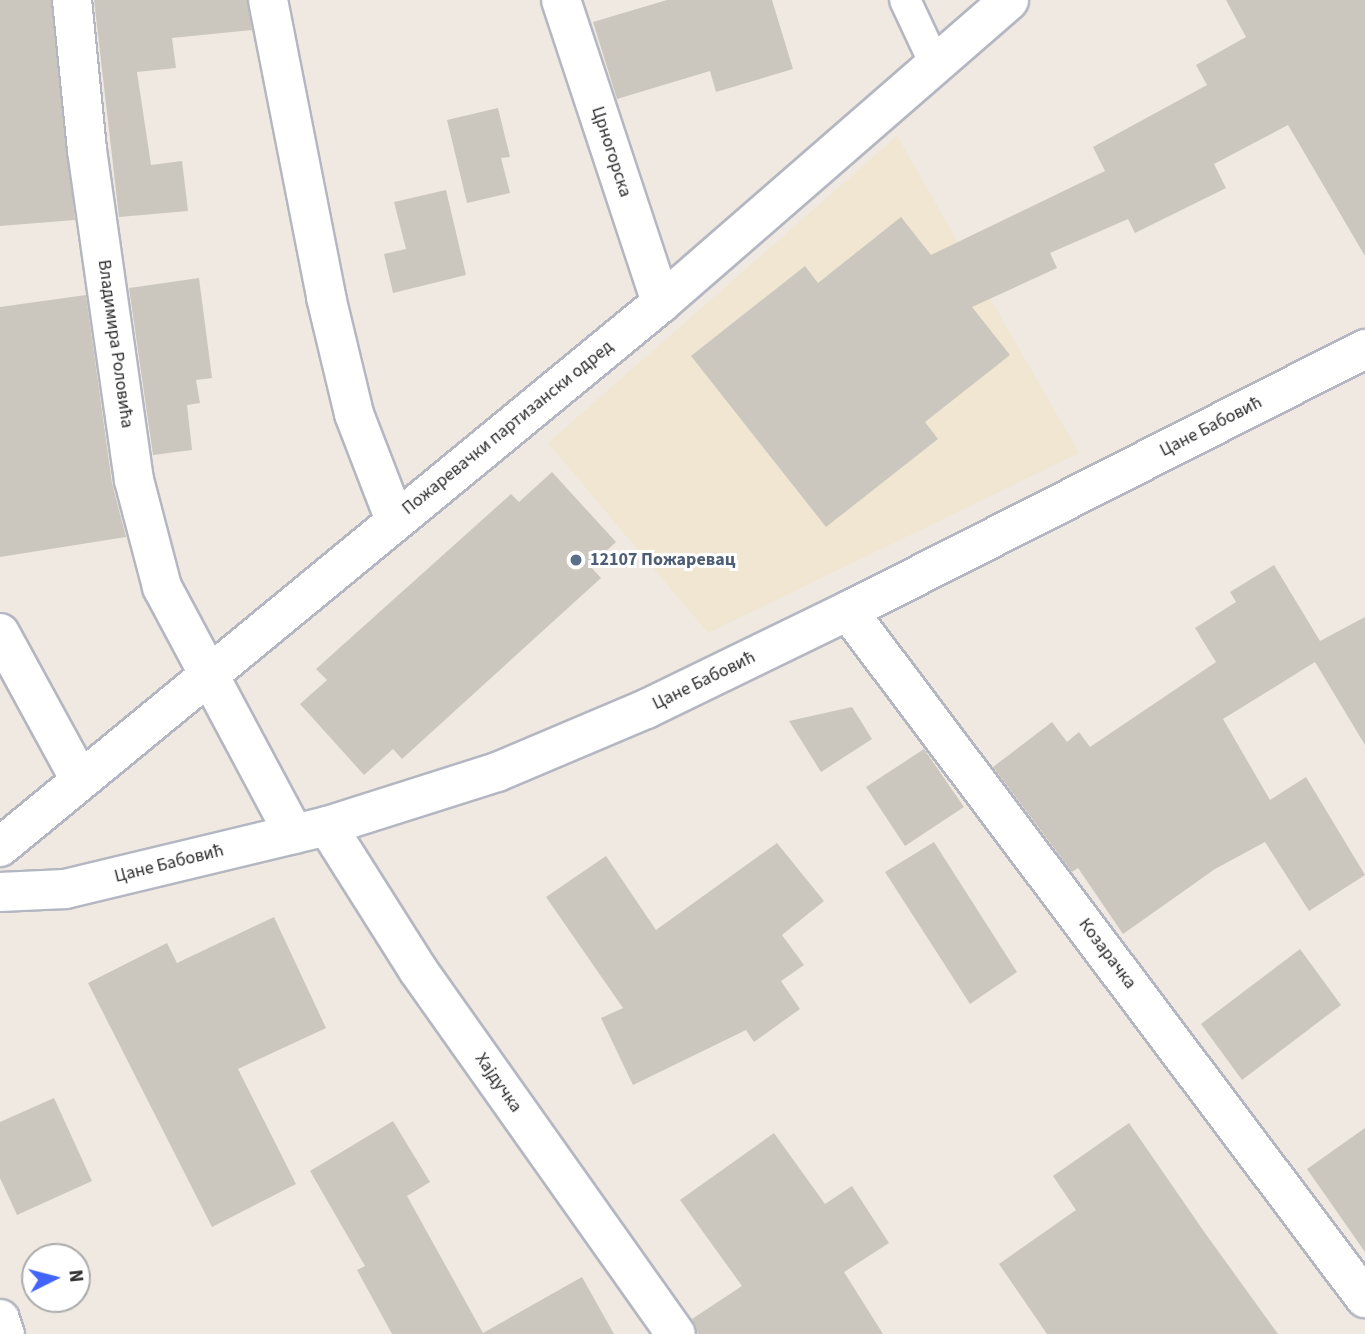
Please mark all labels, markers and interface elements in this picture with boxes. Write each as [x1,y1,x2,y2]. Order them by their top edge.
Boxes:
street label: Црногорска [586,104,636,200]
street label: Владимира Роловића [92,258,138,430]
street label: Пожаревачки партизански одред [398,336,618,520]
street label: Цане Бабовић [1156,392,1266,462]
place label: 12107 Пожаревац [590,549,735,571]
marker: 12107 Пожаревац [568,552,584,568]
street label: Цане Бабовић [649,647,759,715]
street label: Цане Бабовић [112,840,226,888]
street label: Козарачка [1073,914,1141,994]
street label: Хајдучка [470,1049,526,1117]
north arrow [21,1243,91,1313]
text: N [61,1268,89,1284]

